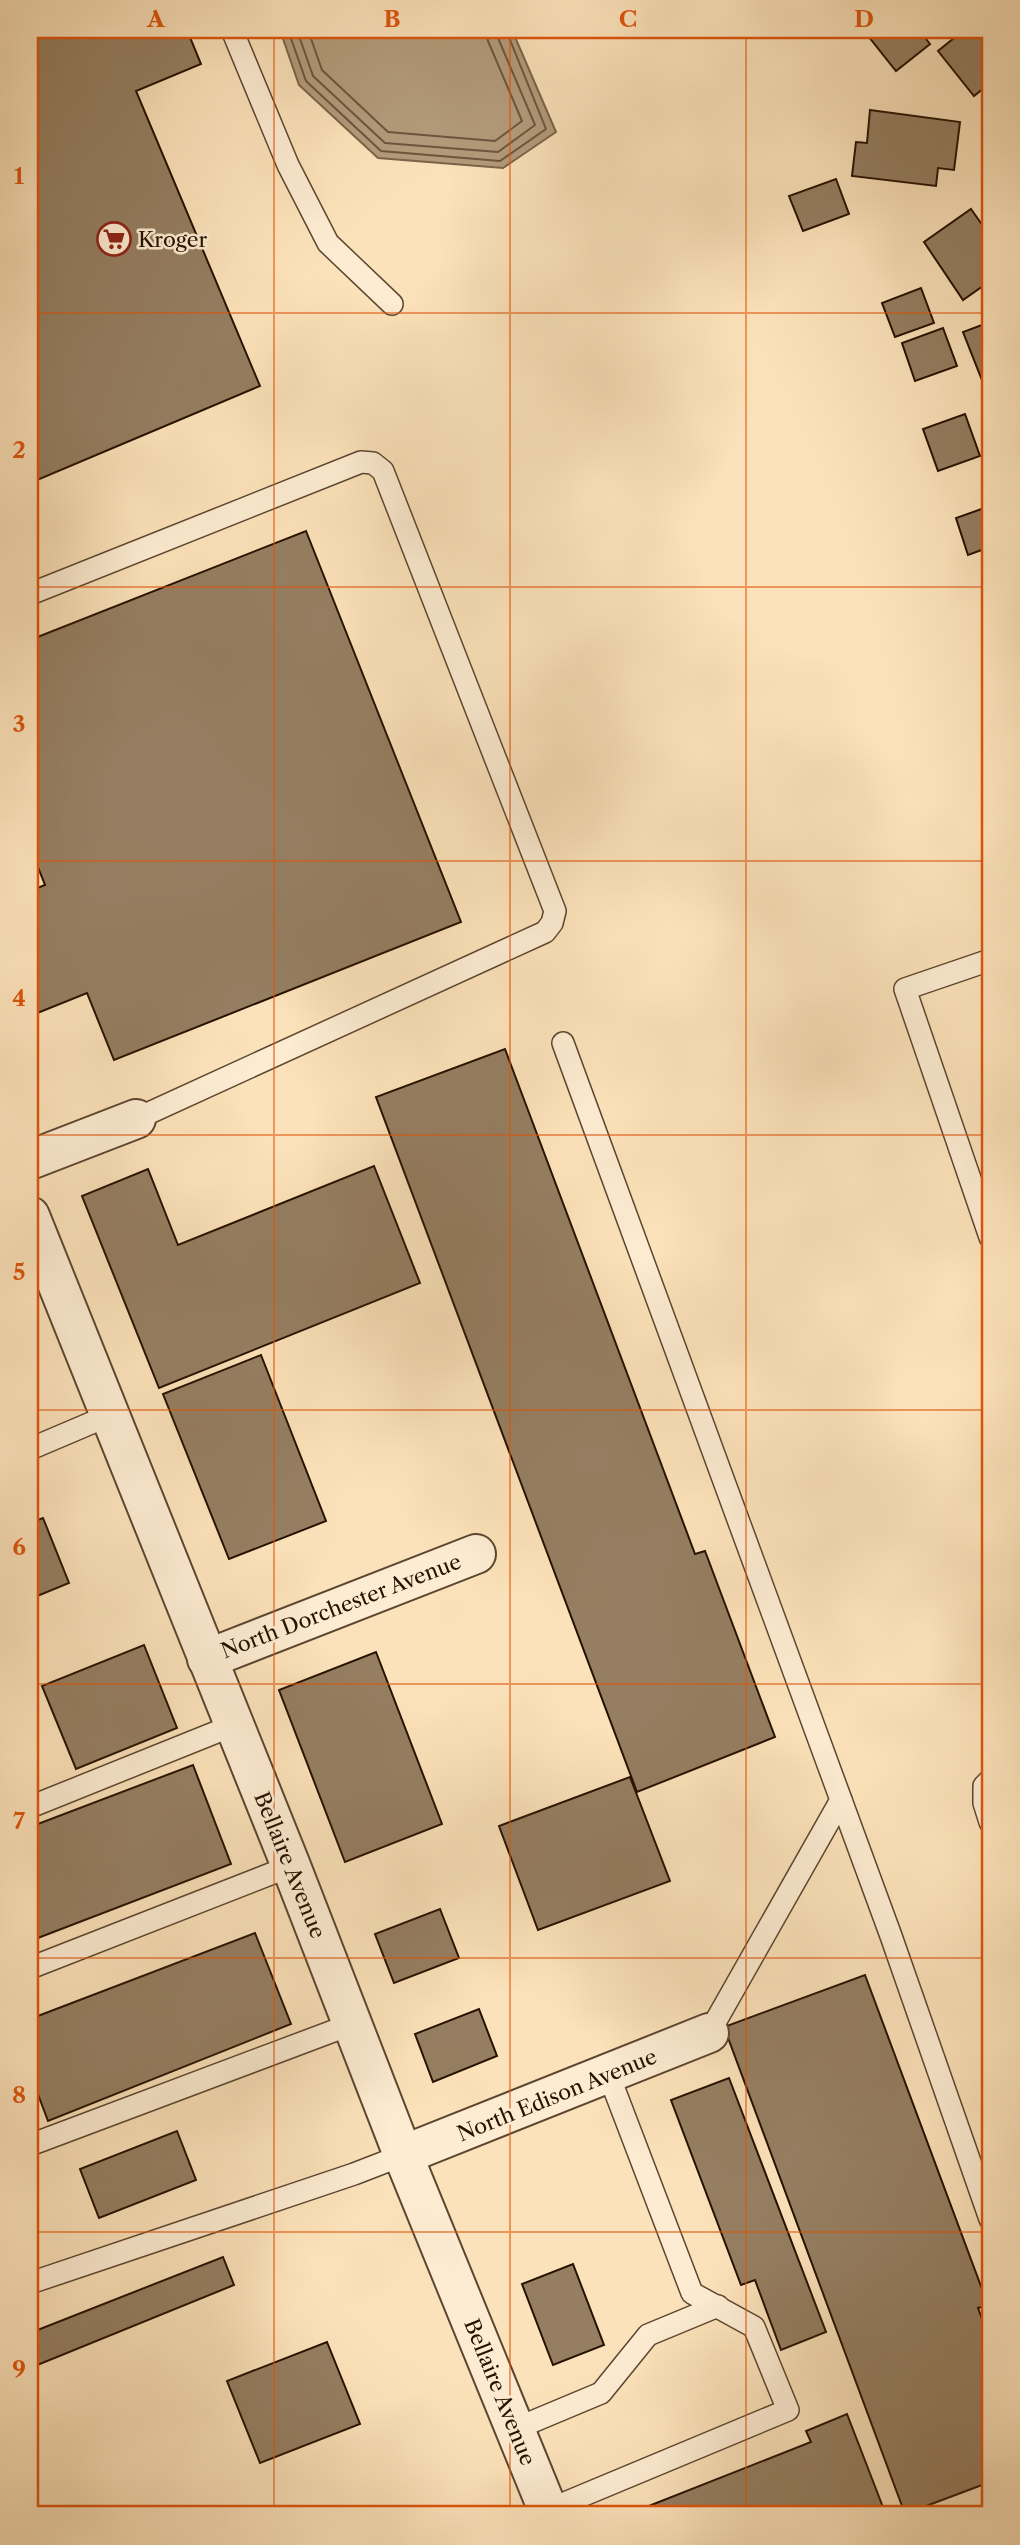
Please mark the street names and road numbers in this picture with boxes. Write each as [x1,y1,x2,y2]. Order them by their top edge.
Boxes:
street label: North Dorchester Avenue [217,1549,465,1663]
street label: Bellaire Avenue [249,1788,331,1942]
street label: North Edison Avenue [454,2044,660,2146]
street label: Bellaire Avenue [459,2315,541,2469]

